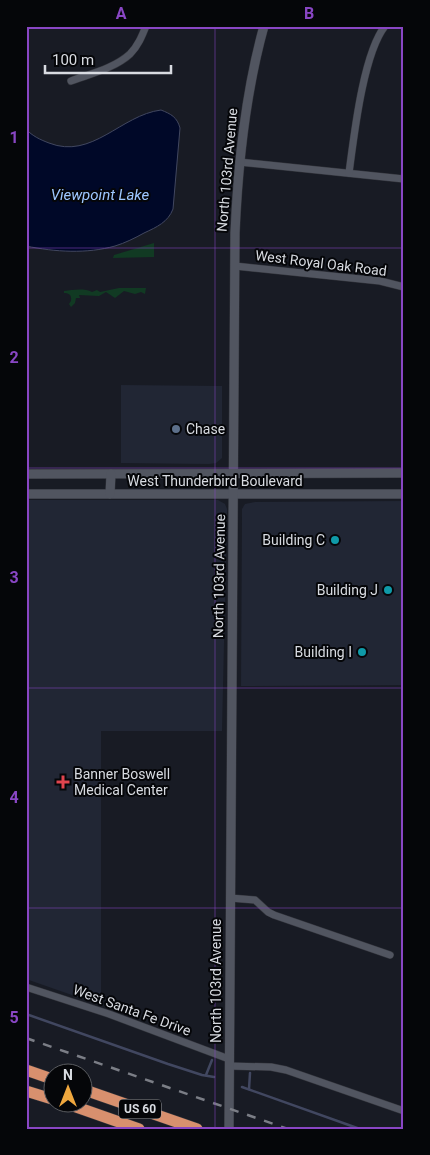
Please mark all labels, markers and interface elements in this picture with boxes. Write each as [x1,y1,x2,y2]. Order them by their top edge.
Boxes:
text: A [116,4,127,23]
text: B [304,4,314,23]
scale bar [45,42,171,74]
text: 100 m [52,51,94,69]
street label: North 103rd Avenue [214,107,240,233]
text: 1 [9,128,19,147]
water label: Viewpoint Lake [51,186,150,204]
street label: West Royal Oak Road [254,247,388,279]
text: 2 [9,348,19,367]
place label: Chase [186,421,225,437]
marker: Chase [170,423,182,435]
street label: West Thunderbird Boulevard [127,473,303,489]
street label: North 103rd Avenue [210,514,228,638]
place label: Building C [262,532,325,548]
marker: Building C [329,534,341,546]
text: 3 [9,568,19,587]
place label: Building J [317,582,378,598]
marker: Building J [382,584,394,596]
place label: Building I [295,644,352,660]
marker: Building I [356,646,368,658]
place label: Banner Boswell Medical Center [74,766,170,798]
marker: Banner Boswell Medical Center [56,775,70,789]
text: 4 [9,788,19,807]
street label: North 103rd Avenue [208,919,224,1043]
street label: West Santa Fe Drive [71,981,193,1039]
text: 5 [9,1008,19,1027]
north arrow [42,1062,92,1112]
text: N [63,1067,73,1083]
road number: US 60 [119,1100,161,1118]

